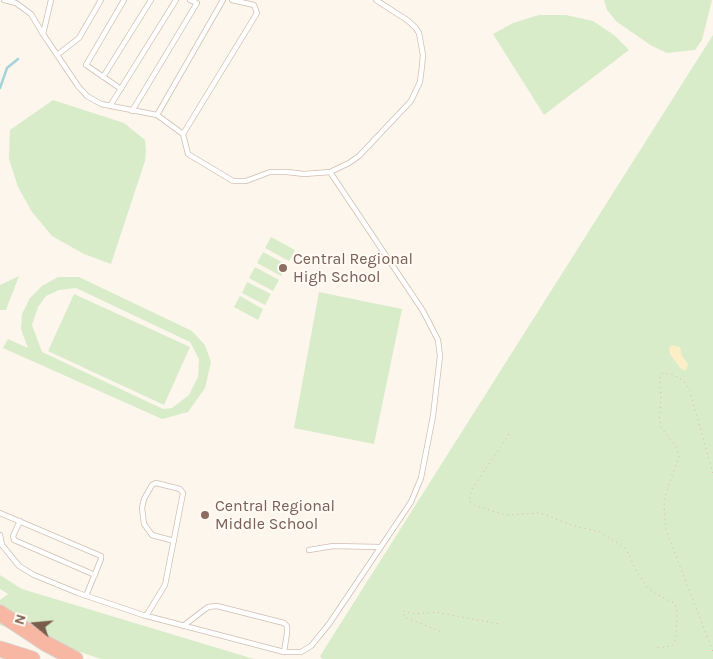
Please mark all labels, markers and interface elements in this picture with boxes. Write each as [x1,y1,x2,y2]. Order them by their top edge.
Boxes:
place label: Central Regional High School [293,249,413,287]
marker: Central Regional High School [277,262,289,274]
place label: Central Regional Middle School [215,496,335,534]
marker: Central Regional Middle School [199,509,211,521]
north arrow [10,599,60,649]
text: N [11,612,30,627]

